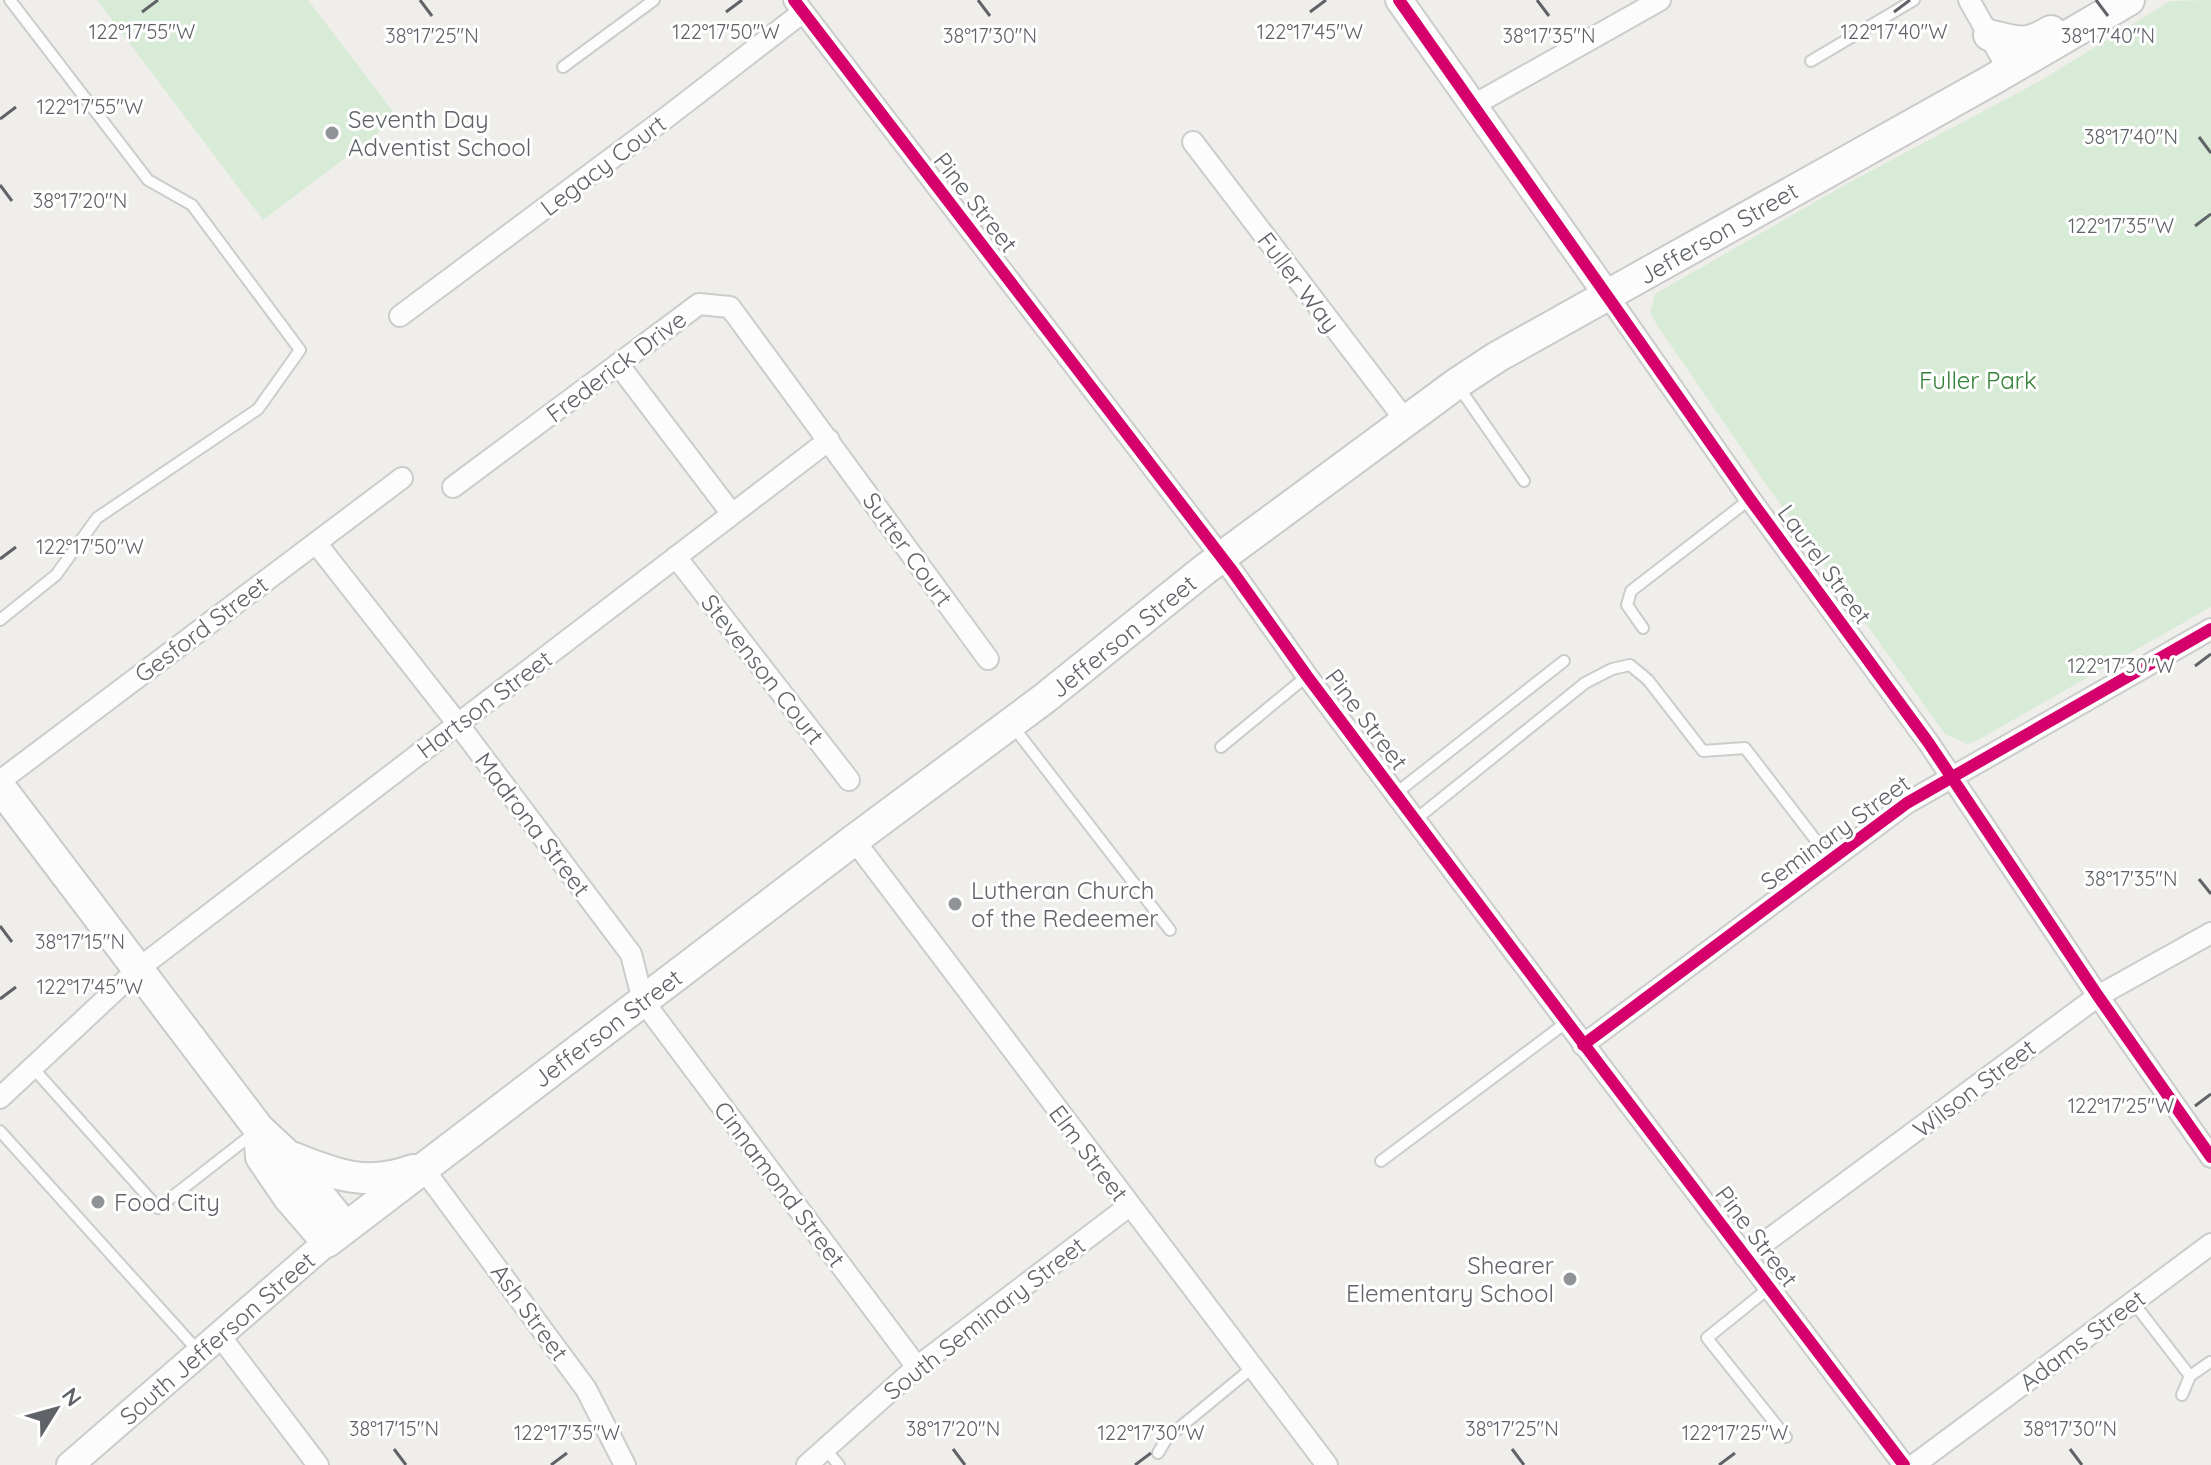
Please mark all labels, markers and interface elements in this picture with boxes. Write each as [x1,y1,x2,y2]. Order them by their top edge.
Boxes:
text: 122°17'55"W [89,19,195,44]
text: 122°17'50"W [672,19,780,44]
text: 122°17'45"W [1257,19,1363,44]
text: 122°17'40"W [1840,19,1948,44]
text: 38°17'25"N [385,23,479,48]
text: 38°17'30"N [943,23,1037,48]
text: 38°17'35"N [1502,23,1596,48]
text: 38°17'40"N [2061,23,2155,48]
text: 122°17'55"W [37,94,143,119]
place label: Seventh Day Adventist School [348,104,531,162]
street label: Legacy Court [534,108,672,222]
marker: Seventh Day Adventist School [323,124,341,142]
text: 38°17'40"N [2084,124,2178,149]
street label: Pine Street [928,146,1024,258]
street label: Jefferson Street [1633,175,1803,291]
text: 38°17'20"N [33,188,127,213]
text: 122°17'35"W [2068,213,2174,238]
street label: Fuller Way [1251,226,1347,338]
street label: Frederick Drive [540,304,692,428]
park label: Fuller Park [1919,365,2037,395]
street label: Sutter Court [857,486,959,612]
street label: Laurel Street [1772,498,1878,630]
text: 122°17'50"W [36,534,144,559]
street label: Jefferson Street [1044,568,1202,704]
street label: Gesford Street [128,569,274,689]
street label: Stevenson Court [695,588,831,750]
street label: Hartson Street [411,643,557,765]
text: 122°17'30"W [2067,653,2175,678]
street label: Pine Street [1319,662,1415,776]
street label: Madrona Street [469,746,597,902]
street label: Seminary Street [1754,768,1916,896]
text: 38°17'35"N [2084,866,2178,891]
place label: Lutheran Church of the Redeemer [971,875,1158,933]
marker: Lutheran Church of the Redeemer [946,895,964,913]
text: 38°17'15"N [35,929,125,954]
street label: Jefferson Street [526,962,688,1094]
text: 122°17'45"W [37,974,143,999]
street label: Wilson Street [1907,1032,2041,1144]
text: 122°17'25"W [2068,1093,2174,1118]
street label: Cinnamond Street [708,1095,852,1273]
street label: Elm Street [1043,1099,1135,1207]
street label: Pine Street [1709,1179,1805,1293]
place label: Food City [114,1187,220,1217]
marker: Food City [89,1193,107,1211]
street label: South Seminary Street [877,1230,1091,1406]
street label: South Jefferson Street [113,1245,321,1431]
place label: Shearer Elementary School [1346,1250,1554,1308]
street label: Ash Street [485,1258,575,1366]
marker: Shearer Elementary School [1561,1270,1579,1288]
street label: Adams Street [2013,1283,2151,1397]
north arrow [16,1369,96,1449]
text: N [56,1382,88,1412]
text: 38°17'15"N [349,1416,439,1441]
text: 38°17'20"N [906,1416,1000,1441]
text: 38°17'25"N [1465,1416,1559,1441]
text: 38°17'30"N [2023,1416,2117,1441]
text: 122°17'35"W [514,1420,620,1445]
text: 122°17'30"W [1097,1420,1205,1445]
text: 122°17'25"W [1682,1420,1788,1445]

